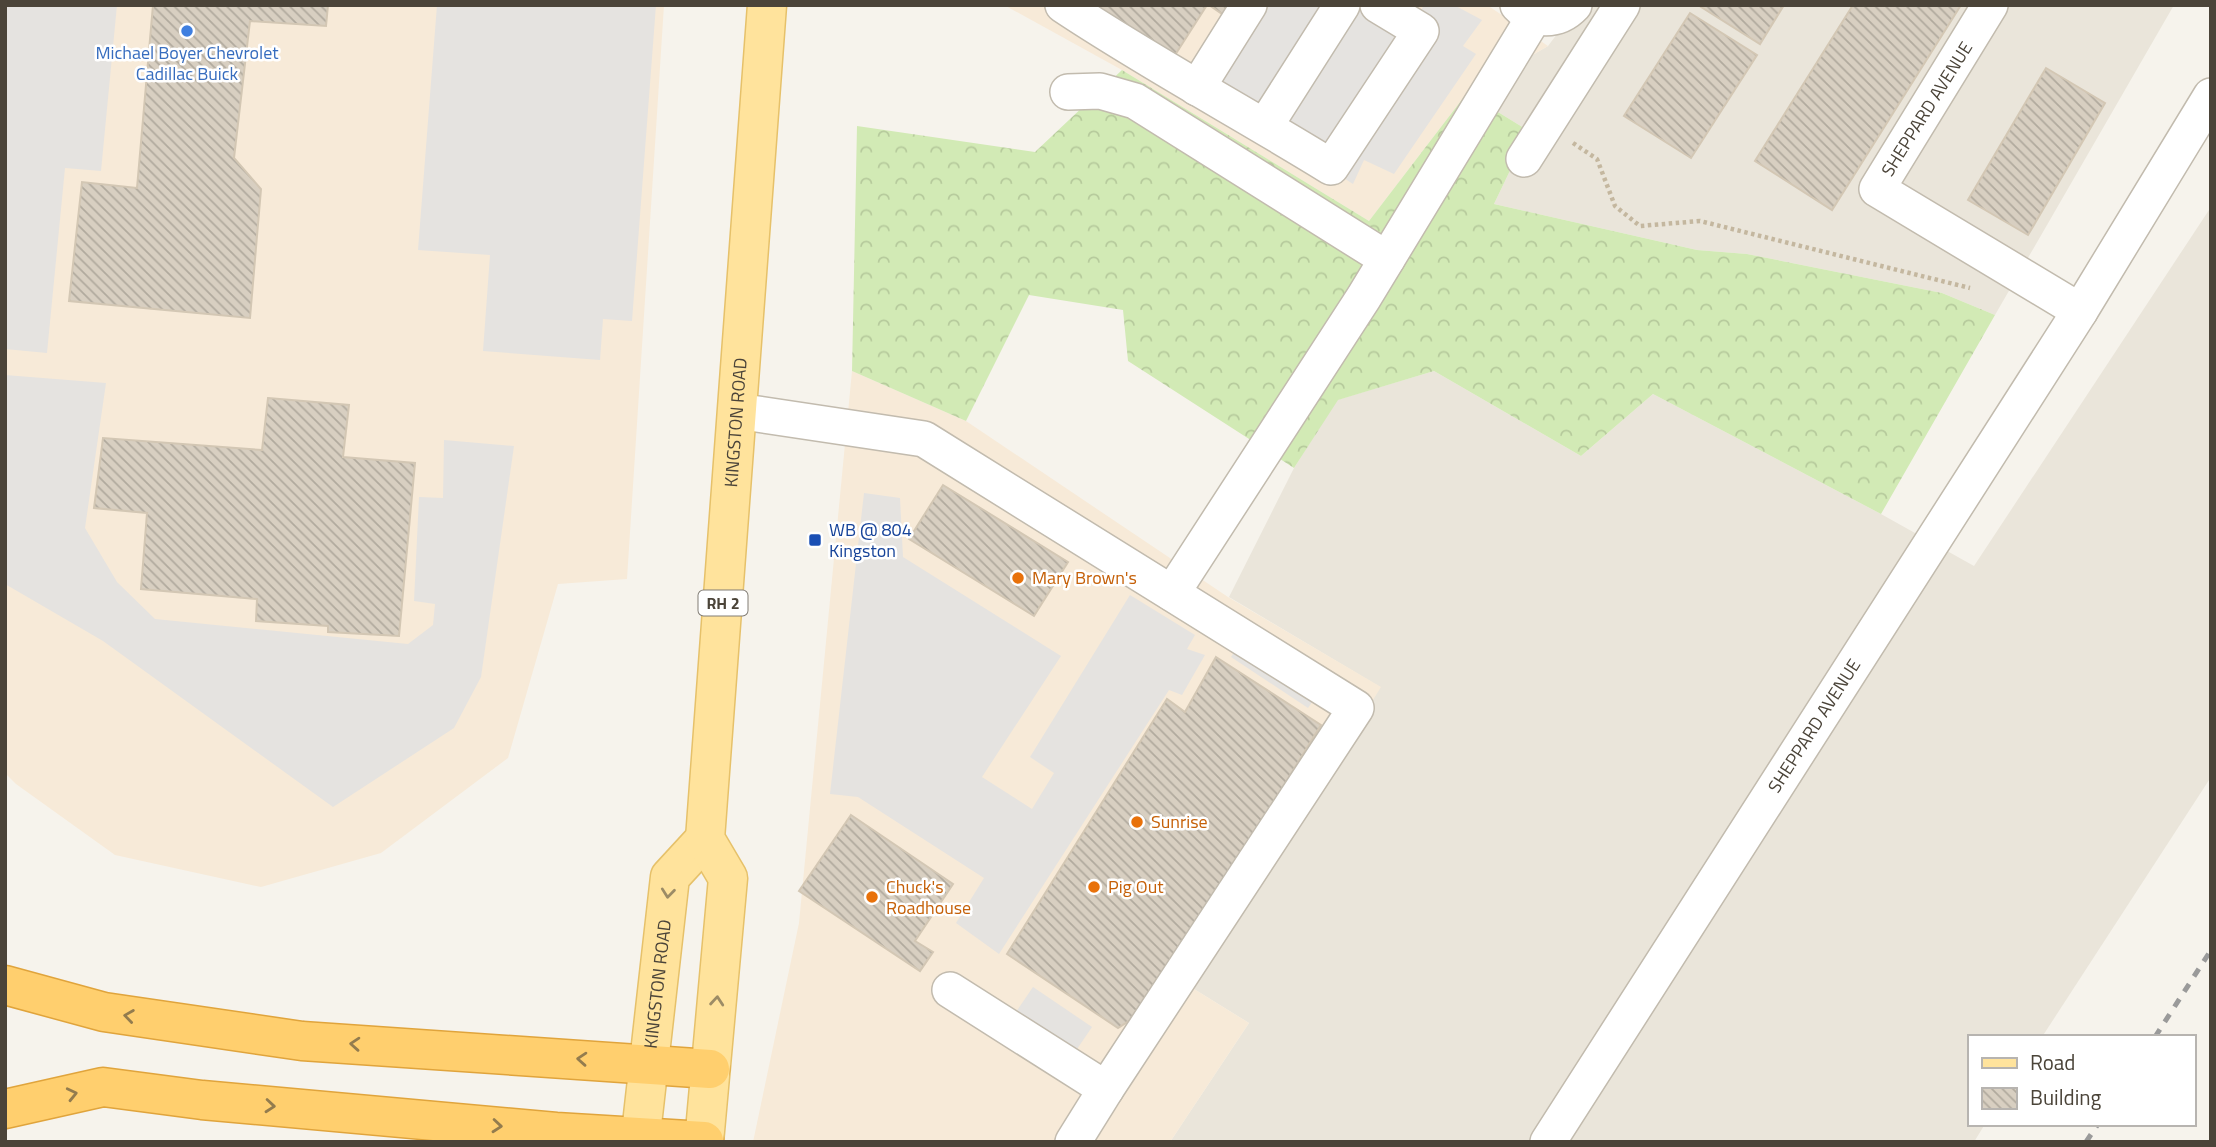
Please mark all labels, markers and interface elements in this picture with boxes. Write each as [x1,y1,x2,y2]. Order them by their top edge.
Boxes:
marker: Michael Boyer Chevrolet Cadillac Buick [179,23,195,39]
street label: SHEPPARD AVENUE [1874,36,1979,181]
place label: Michael Boyer Chevrolet Cadillac Buick [95,39,279,87]
street label: KINGSTON ROAD [717,357,754,488]
place label: WB @ 804 Kingston [829,516,912,564]
marker: WB @ 804 Kingston [807,532,823,548]
place label: Mary Brown's [1032,564,1137,591]
marker: Mary Brown's [1010,570,1026,586]
road number: RH 2 [698,590,748,616]
street label: SHEPPARD AVENUE [1761,653,1867,798]
place label: Sunrise [1151,808,1208,835]
marker: Sunrise [1129,814,1145,830]
place label: Chuck's Roadhouse [886,873,971,921]
place label: Pig Out [1108,873,1164,900]
marker: Pig Out [1086,879,1102,895]
one-way arrow [661,888,676,899]
marker: Chuck's Roadhouse [864,889,880,905]
street label: KINGSTON ROAD [637,918,678,1050]
one-way arrow [709,995,724,1007]
one-way arrow [123,1009,135,1024]
legend [1968,1035,2195,1126]
one-way arrow [349,1037,360,1052]
text: Road [2030,1046,2075,1078]
one-way arrow [576,1052,587,1067]
text: Building [2030,1081,2102,1113]
one-way arrow [66,1088,78,1102]
one-way arrow [265,1098,276,1113]
one-way arrow [491,1118,502,1133]

